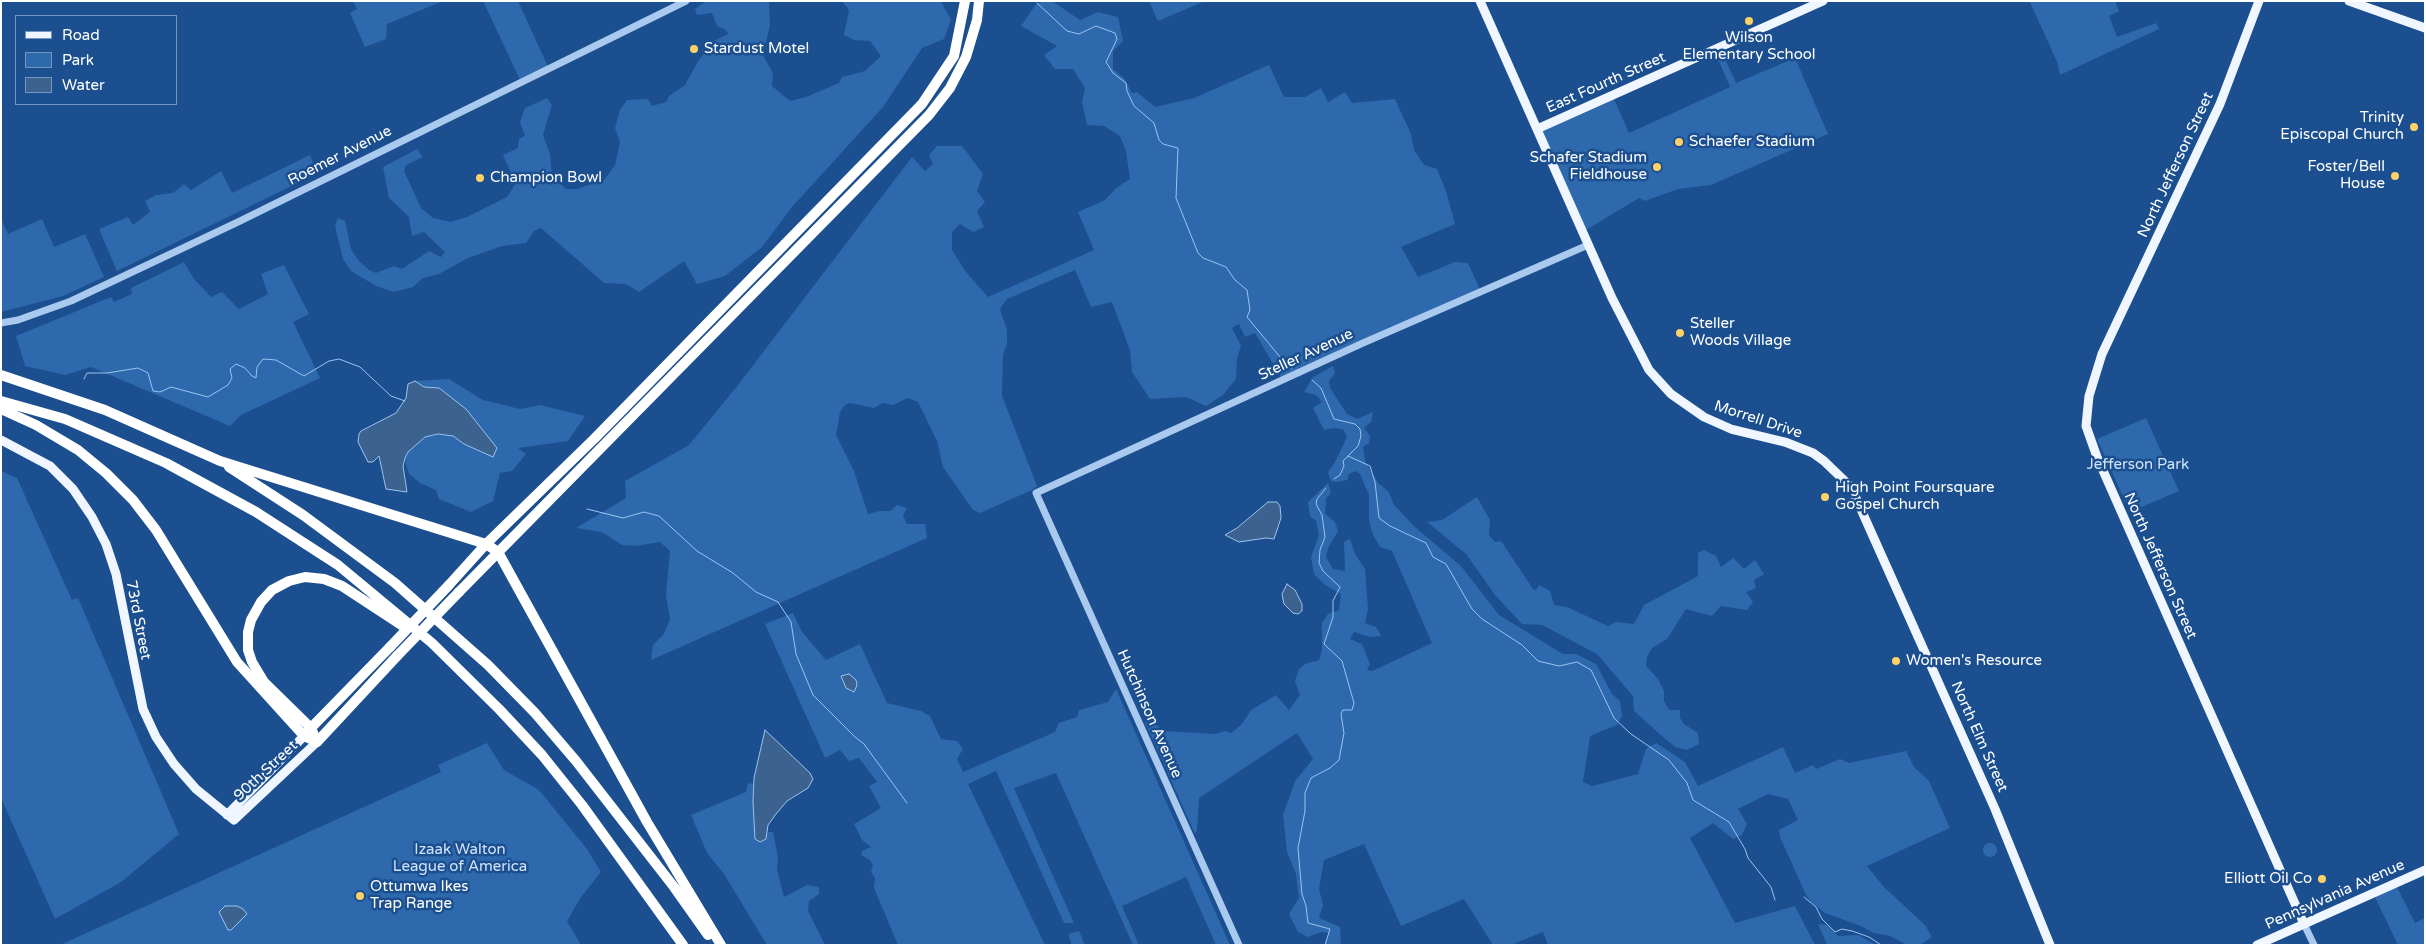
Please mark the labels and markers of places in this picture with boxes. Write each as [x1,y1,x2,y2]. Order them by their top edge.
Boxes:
marker: Wilson Elementary School [1743,15,1755,27]
place label: Wilson Elementary School [1682,29,1816,64]
place label: Stardust Motel [704,40,809,58]
marker: Stardust Motel [688,43,700,55]
place label: Trinity Episcopal Church [2280,109,2404,144]
marker: Trinity Episcopal Church [2408,121,2420,133]
place label: Schaefer Stadium [1689,133,1815,151]
marker: Schaefer Stadium [1673,136,1685,148]
place label: Schafer Stadium Fieldhouse [1530,149,1647,184]
place label: Foster/Bell House [2307,158,2385,193]
marker: Schafer Stadium Fieldhouse [1651,161,1663,173]
place label: Champion Bowl [490,169,602,187]
marker: Foster/Bell House [2389,170,2401,182]
marker: Champion Bowl [474,172,486,184]
place label: Steller Woods Village [1690,315,1791,350]
marker: Steller Woods Village [1674,327,1686,339]
place label: High Point Foursquare Gospel Church [1835,479,1994,514]
marker: High Point Foursquare Gospel Church [1819,491,1831,503]
place label: Women's Resource [1906,652,2042,670]
marker: Women's Resource [1890,655,1902,667]
place label: Elliott Oil Co [2224,870,2312,888]
marker: Elliott Oil Co [2316,873,2328,885]
place label: Ottumwa Ikes Trap Range [370,878,468,913]
marker: Ottumwa Ikes Trap Range [354,890,366,902]

